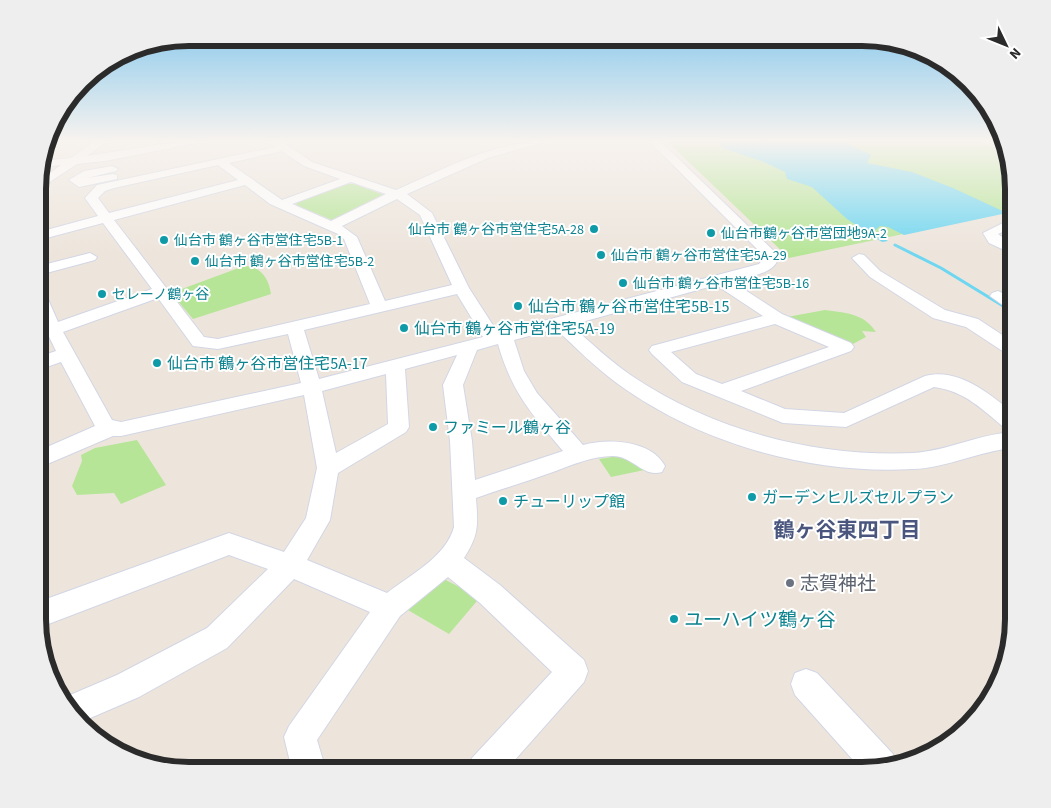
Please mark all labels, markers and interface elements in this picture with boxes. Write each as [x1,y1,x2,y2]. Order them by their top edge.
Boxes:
north arrow [981,20,1031,70]
text: N [1004,43,1025,63]
place label: 仙台市 鶴ヶ谷市営住宅5A-28 [408,220,584,240]
marker: 仙台市 鶴ヶ谷市営住宅5A-28 [588,223,600,235]
place label: 仙台市鶴ヶ谷市営団地9A-2 [721,224,887,244]
marker: 仙台市鶴ヶ谷市営団地9A-2 [705,227,717,239]
place label: 仙台市 鶴ヶ谷市営住宅5B-1 [174,231,343,251]
marker: 仙台市 鶴ヶ谷市営住宅5B-1 [158,234,170,246]
place label: 仙台市 鶴ヶ谷市営住宅5A-29 [611,246,787,266]
marker: 仙台市 鶴ヶ谷市営住宅5A-29 [595,249,607,261]
place label: 仙台市 鶴ヶ谷市営住宅5B-2 [205,252,374,272]
marker: 仙台市 鶴ヶ谷市営住宅5B-2 [189,255,201,267]
place label: 仙台市 鶴ヶ谷市営住宅5B-16 [633,274,809,294]
marker: 仙台市 鶴ヶ谷市営住宅5B-16 [617,277,629,289]
place label: セレーノ鶴ヶ谷 [112,285,209,305]
marker: セレーノ鶴ヶ谷 [96,288,108,300]
place label: 仙台市 鶴ヶ谷市営住宅5B-15 [528,296,729,318]
marker: 仙台市 鶴ヶ谷市営住宅5B-15 [512,300,524,312]
place label: 仙台市 鶴ヶ谷市営住宅5A-19 [414,318,615,340]
marker: 仙台市 鶴ヶ谷市営住宅5A-19 [398,322,410,334]
place label: 仙台市 鶴ヶ谷市営住宅5A-17 [167,353,368,375]
marker: 仙台市 鶴ヶ谷市営住宅5A-17 [151,357,163,369]
place label: ファミール鶴ヶ谷 [443,417,571,439]
marker: ファミール鶴ヶ谷 [427,421,439,433]
place label: ガーデンヒルズセルプラン [762,487,954,509]
place label: チューリップ館 [513,491,625,513]
marker: ガーデンヒルズセルプラン [746,491,758,503]
marker: チューリップ館 [497,495,509,507]
district label: 鶴ヶ谷東四丁目 [774,515,921,545]
place label: 志賀神社 [800,571,876,598]
marker: 志賀神社 [784,577,796,589]
place label: ユーハイツ鶴ヶ谷 [684,607,835,634]
marker: ユーハイツ鶴ヶ谷 [668,613,680,625]

